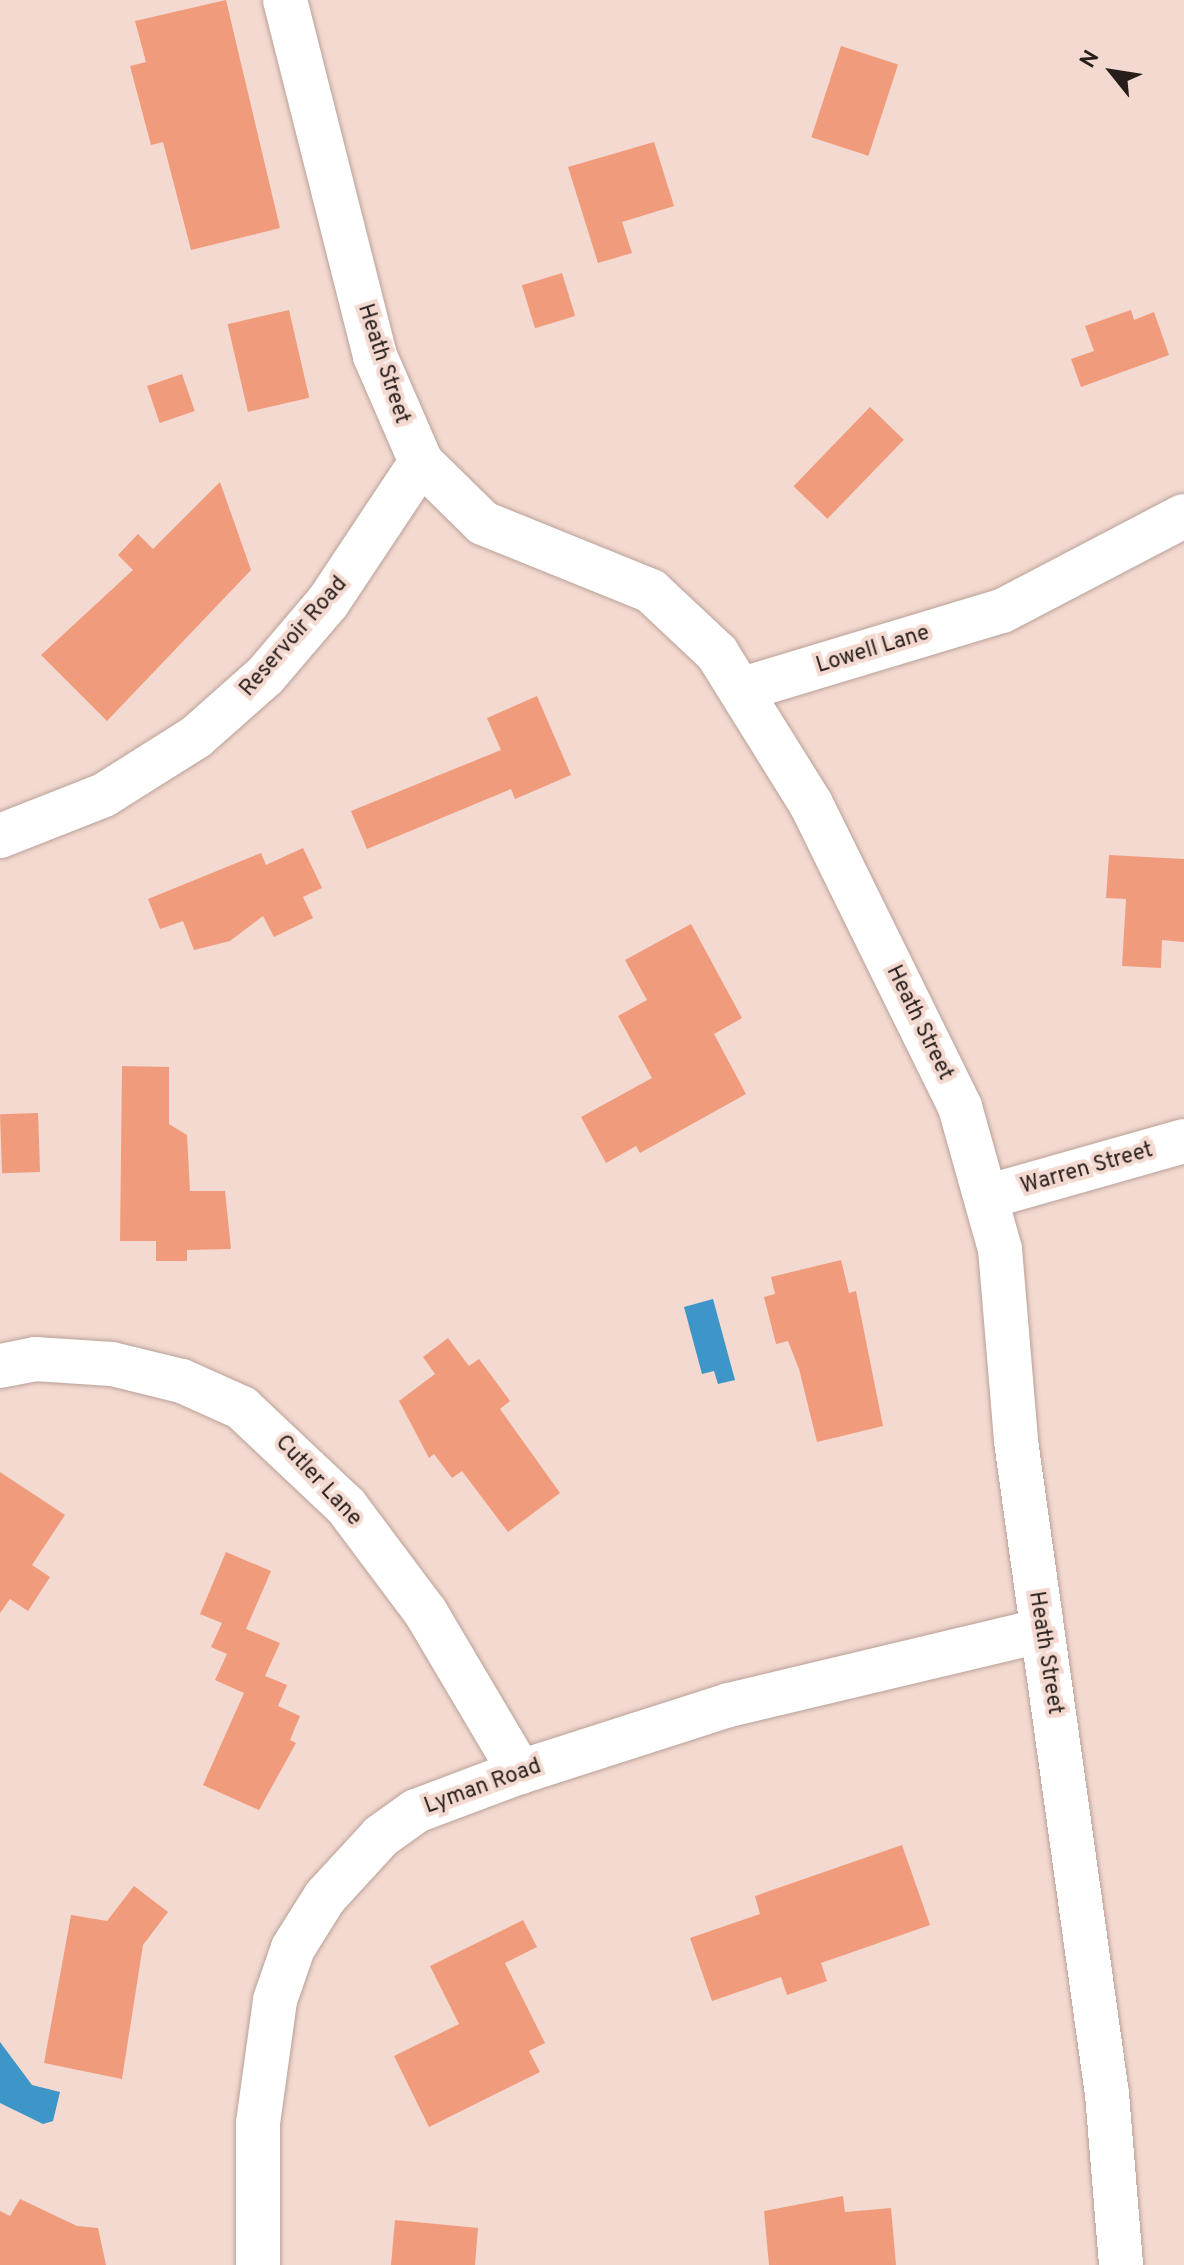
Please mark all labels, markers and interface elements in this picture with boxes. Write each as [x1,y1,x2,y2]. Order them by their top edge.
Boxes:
north arrow [1072,32,1152,112]
text: N [1075,46,1106,73]
street label: Heath Street [351,301,415,427]
street label: Reservoir Road [235,572,353,702]
street label: Lowell Lane [813,620,933,680]
street label: Heath Street [880,961,958,1085]
street label: Warren Street [1018,1138,1156,1200]
street label: Cutler Lane [269,1430,367,1532]
street label: Heath Street [1022,1589,1068,1717]
street label: Lyman Road [421,1754,545,1820]

